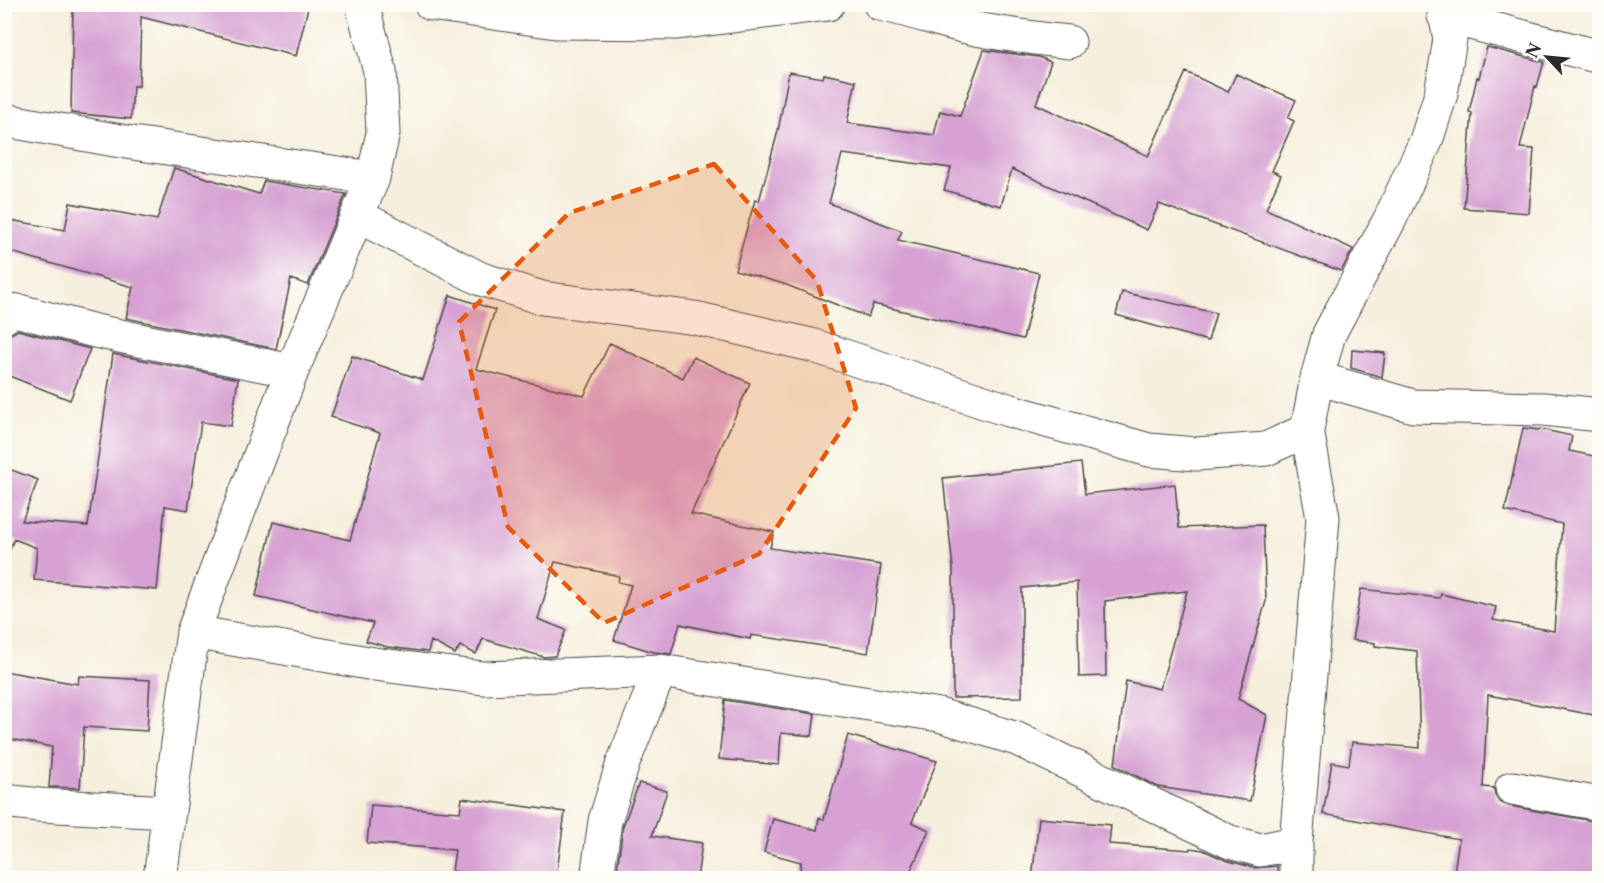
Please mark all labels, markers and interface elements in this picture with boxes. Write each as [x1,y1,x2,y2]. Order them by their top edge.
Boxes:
north arrow [1517,27,1577,87]
text: N [1521,40,1546,61]

